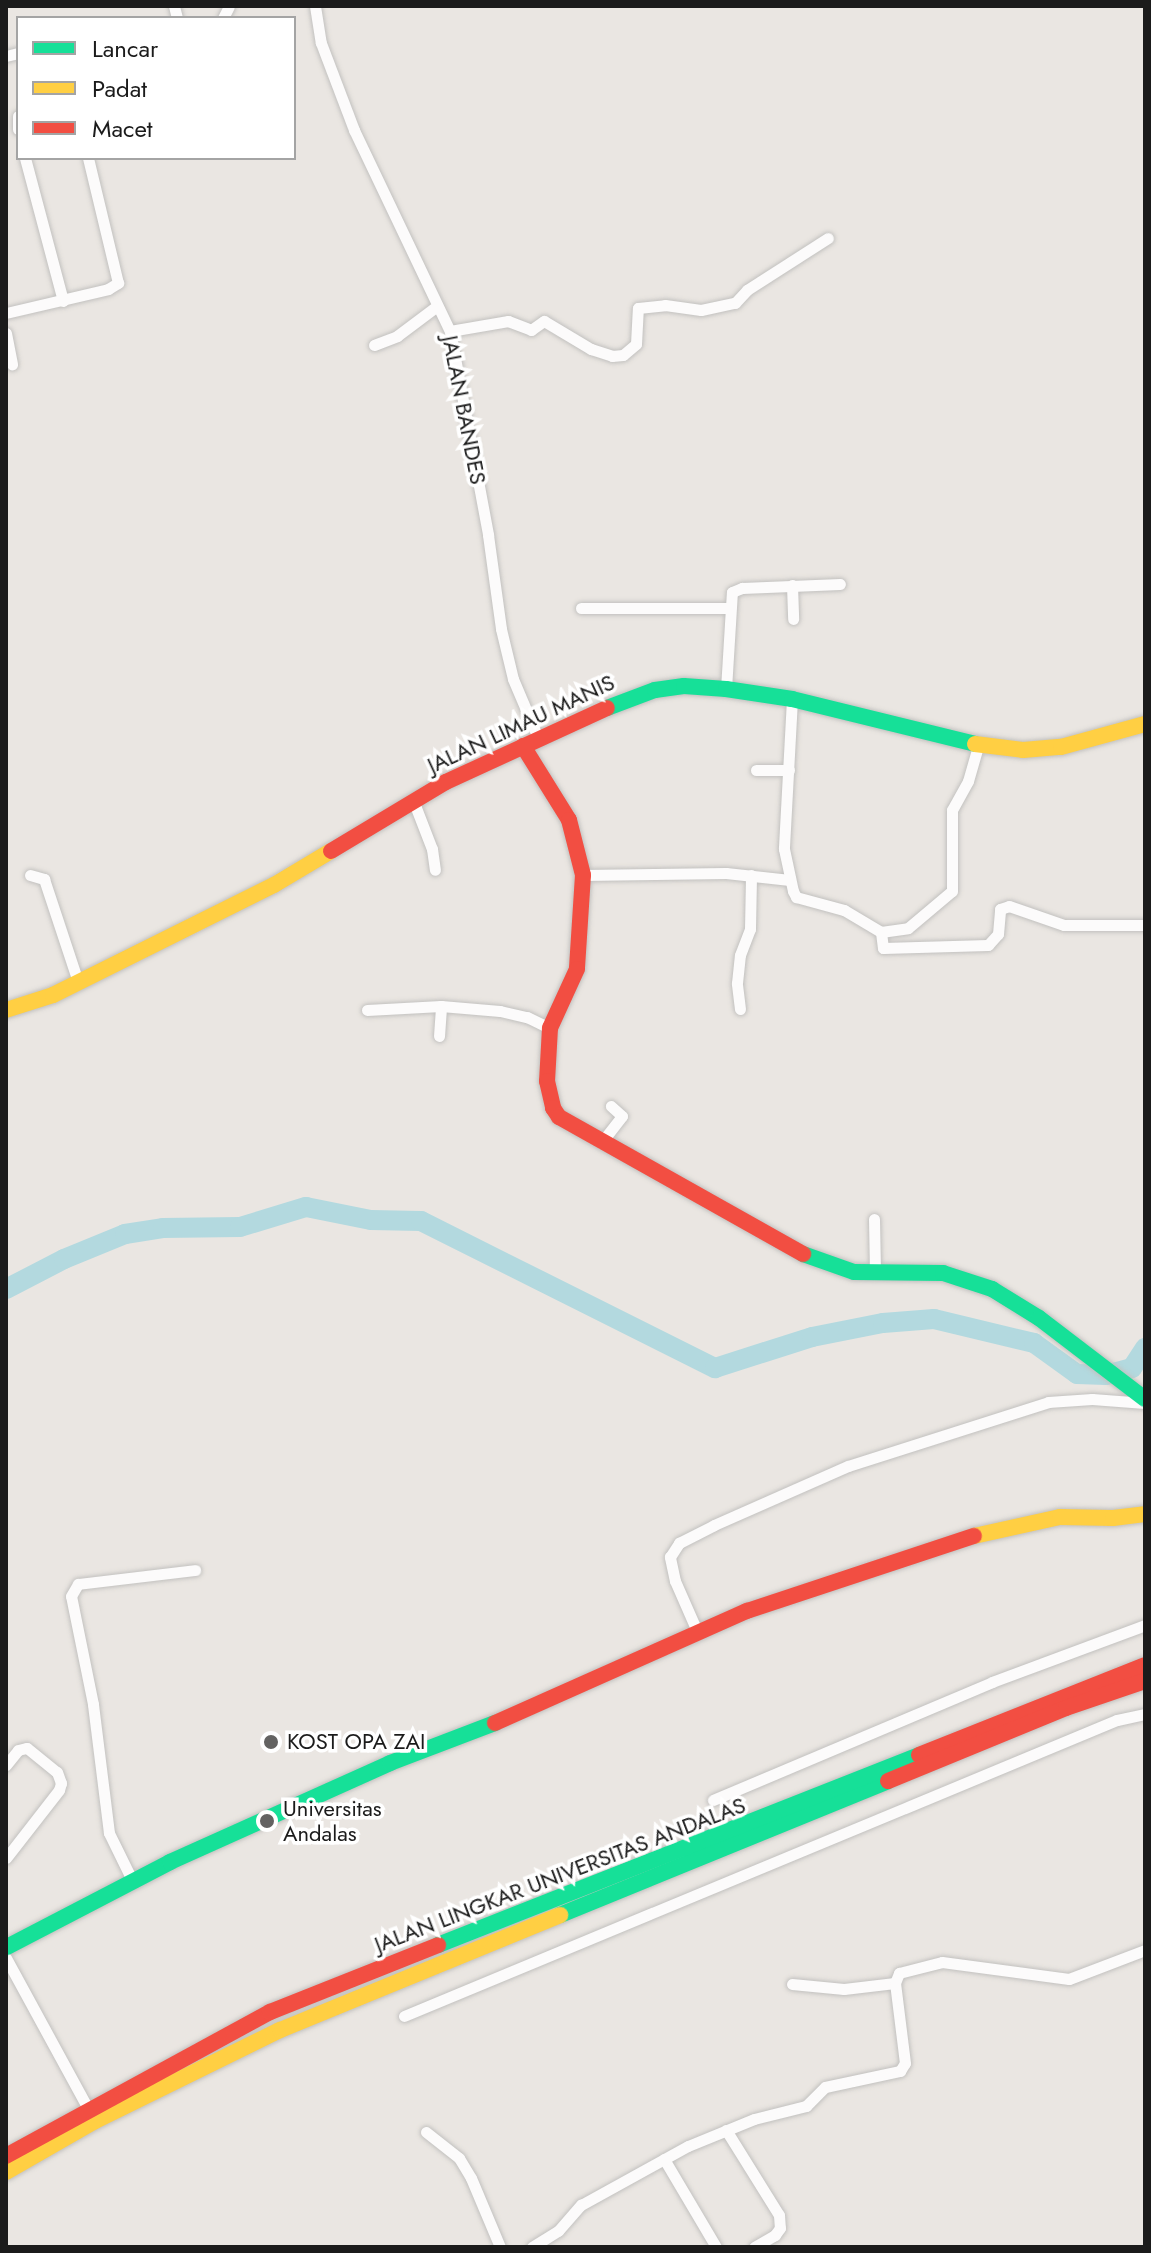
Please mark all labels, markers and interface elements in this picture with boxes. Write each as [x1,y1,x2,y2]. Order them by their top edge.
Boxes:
legend [16,16,296,160]
text: Lancar [92,31,158,66]
text: Padat [92,71,147,106]
text: Macet [92,111,153,146]
street label: JALAN BANDES [437,333,491,487]
street label: JALAN LIMAU MANIS [423,669,619,779]
place label: KOST OPA ZAI [287,1729,426,1755]
marker: KOST OPA ZAI [262,1733,280,1751]
street label: JALAN LINGKAR UNIVERSITAS ANDALAS [371,1792,749,1958]
place label: Universitas Andalas [283,1795,382,1846]
marker: Universitas Andalas [258,1812,276,1830]

